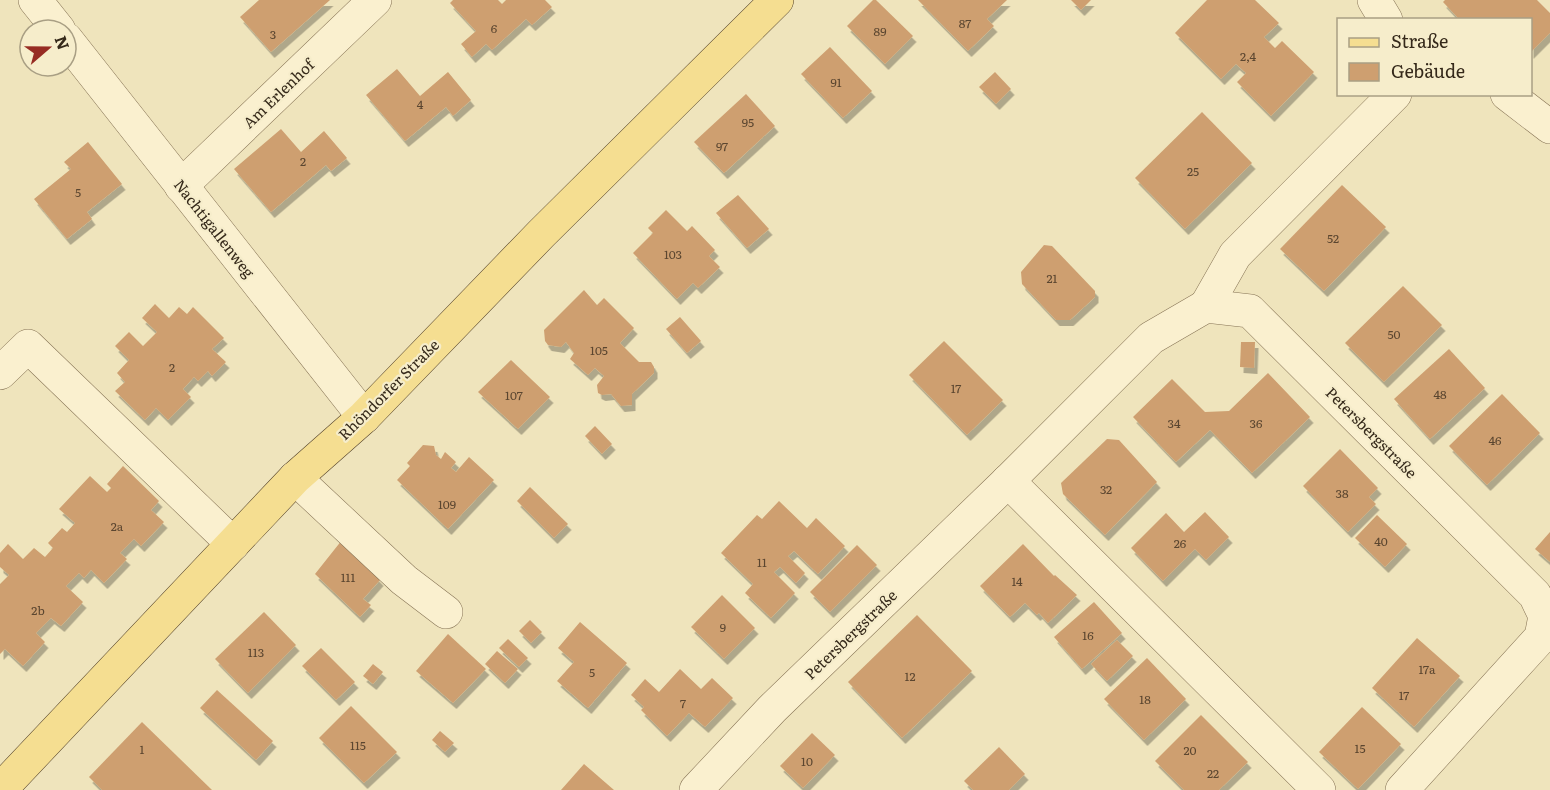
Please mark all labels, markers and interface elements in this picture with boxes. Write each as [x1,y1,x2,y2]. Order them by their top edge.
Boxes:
house number: 87 [959,14,971,32]
north arrow [18,18,78,78]
legend [1337,18,1532,96]
house number: 6 [491,19,498,37]
house number: 89 [874,22,886,40]
house number: 3 [270,25,276,43]
text: Straße [1391,27,1448,54]
text: N [49,32,77,53]
house number: 2,4 [1240,47,1256,65]
street label: Am Erlenhof [237,52,320,133]
text: Gebäude [1391,57,1465,84]
house number: 91 [830,73,842,91]
house number: 4 [417,95,424,113]
house number: 95 [742,113,754,131]
house number: 97 [716,137,728,155]
house number: 2 [300,152,306,170]
house number: 25 [1187,162,1199,180]
street label: Nachtigallenweg [169,174,261,283]
house number: 5 [75,183,81,201]
house number: 52 [1327,229,1339,247]
house number: 103 [664,245,682,263]
house number: 21 [1047,269,1058,287]
house number: 50 [1387,325,1401,343]
street label: Rhöndorfer Straße [332,333,444,445]
house number: 105 [590,341,608,359]
house number: 2 [169,358,175,376]
house number: 17 [951,379,961,397]
street label: Petersbergstraße [1321,381,1423,483]
house number: 48 [1433,385,1447,403]
house number: 107 [505,386,523,404]
house number: 34 [1167,414,1181,432]
house number: 36 [1250,414,1263,432]
house number: 46 [1488,431,1502,449]
house number: 32 [1100,480,1112,498]
house number: 38 [1335,484,1349,502]
house number: 109 [438,495,456,513]
house number: 2a [111,517,124,535]
house number: 40 [1374,532,1388,550]
house number: 26 [1174,534,1187,552]
house number: 11 [757,553,767,571]
house number: 111 [341,568,355,586]
house number: 14 [1011,572,1023,590]
street label: Petersbergstraße [798,583,902,684]
house number: 2b [31,601,45,619]
house number: 9 [720,618,726,636]
house number: 16 [1082,626,1094,644]
house number: 113 [248,643,264,661]
house number: 17a [1418,660,1436,678]
house number: 5 [589,663,595,681]
house number: 12 [905,667,915,685]
house number: 17 [1399,686,1409,704]
house number: 18 [1139,690,1151,708]
house number: 7 [680,694,686,712]
house number: 115 [350,736,366,754]
house number: 15 [1355,739,1365,757]
house number: 1 [140,740,145,758]
house number: 20 [1183,741,1197,759]
house number: 10 [801,752,813,770]
house number: 22 [1207,764,1219,782]

